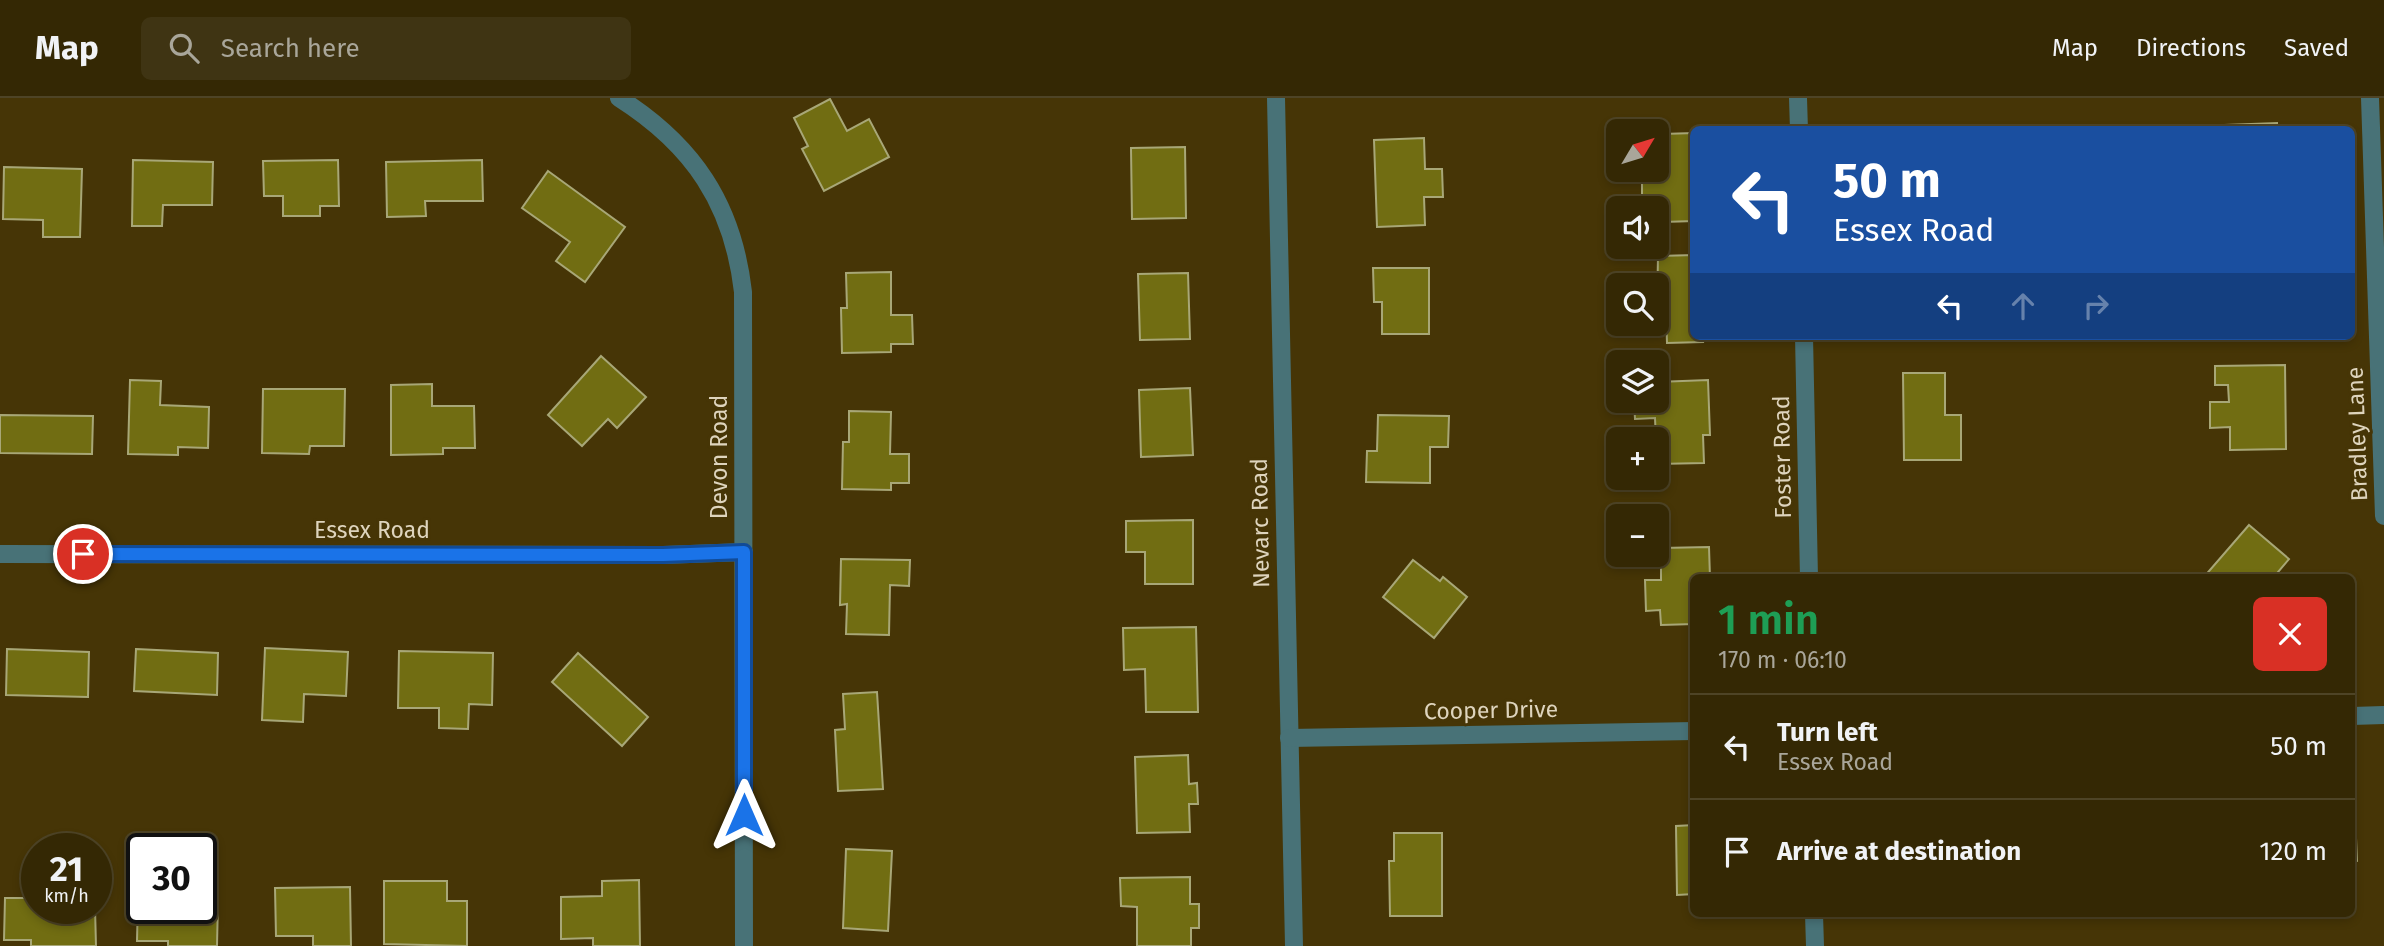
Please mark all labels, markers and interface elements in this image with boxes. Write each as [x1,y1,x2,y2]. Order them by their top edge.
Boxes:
search box [141,17,631,80]
text: Map [35,28,99,68]
icon: search [165,29,203,67]
text: Search here [221,33,360,64]
text: Map [2052,34,2098,62]
text: Directions [2136,34,2246,62]
text: Saved [2284,34,2349,62]
north arrow [1606,119,1670,182]
map controls [1606,119,1669,567]
text: 50 m [1833,151,1941,210]
icon: left [1718,154,1809,245]
button: sound [1606,196,1669,259]
text: Essex Road [1833,211,1994,249]
button: search [1606,273,1669,336]
icon: left [1931,287,1969,325]
icon: ahead [2004,287,2042,325]
icon: right [2077,287,2115,325]
button: layers [1606,350,1669,413]
street label: Bradley Lane [2341,366,2373,502]
street label: Devon Road [705,395,733,519]
street label: Foster Road [1767,395,1797,519]
button: + [1606,427,1669,490]
street label: Nevarc Road [1245,458,1275,588]
button: − [1606,504,1669,567]
street label: Essex Road [314,516,430,544]
pin [53,524,113,584]
icon: arrive [64,535,102,573]
text: 1 min [1718,595,1819,645]
button: close [2253,597,2327,671]
text: 170 m · 06:10 [1718,646,1847,674]
street label: Cooper Drive [1424,695,1558,725]
text: Turn left [1777,717,1878,748]
icon: left [1718,728,1756,766]
text: 50 m [2270,731,2327,762]
text: Essex Road [1777,748,1893,776]
position arrow [707,778,781,852]
speed limit sign: 30 [126,833,217,924]
icon: arrive [1718,833,1756,871]
text: Arrive at destination [1777,836,2021,867]
text: 120 m [2259,836,2327,867]
text: 21 [50,848,83,890]
text: km/h [44,885,89,907]

